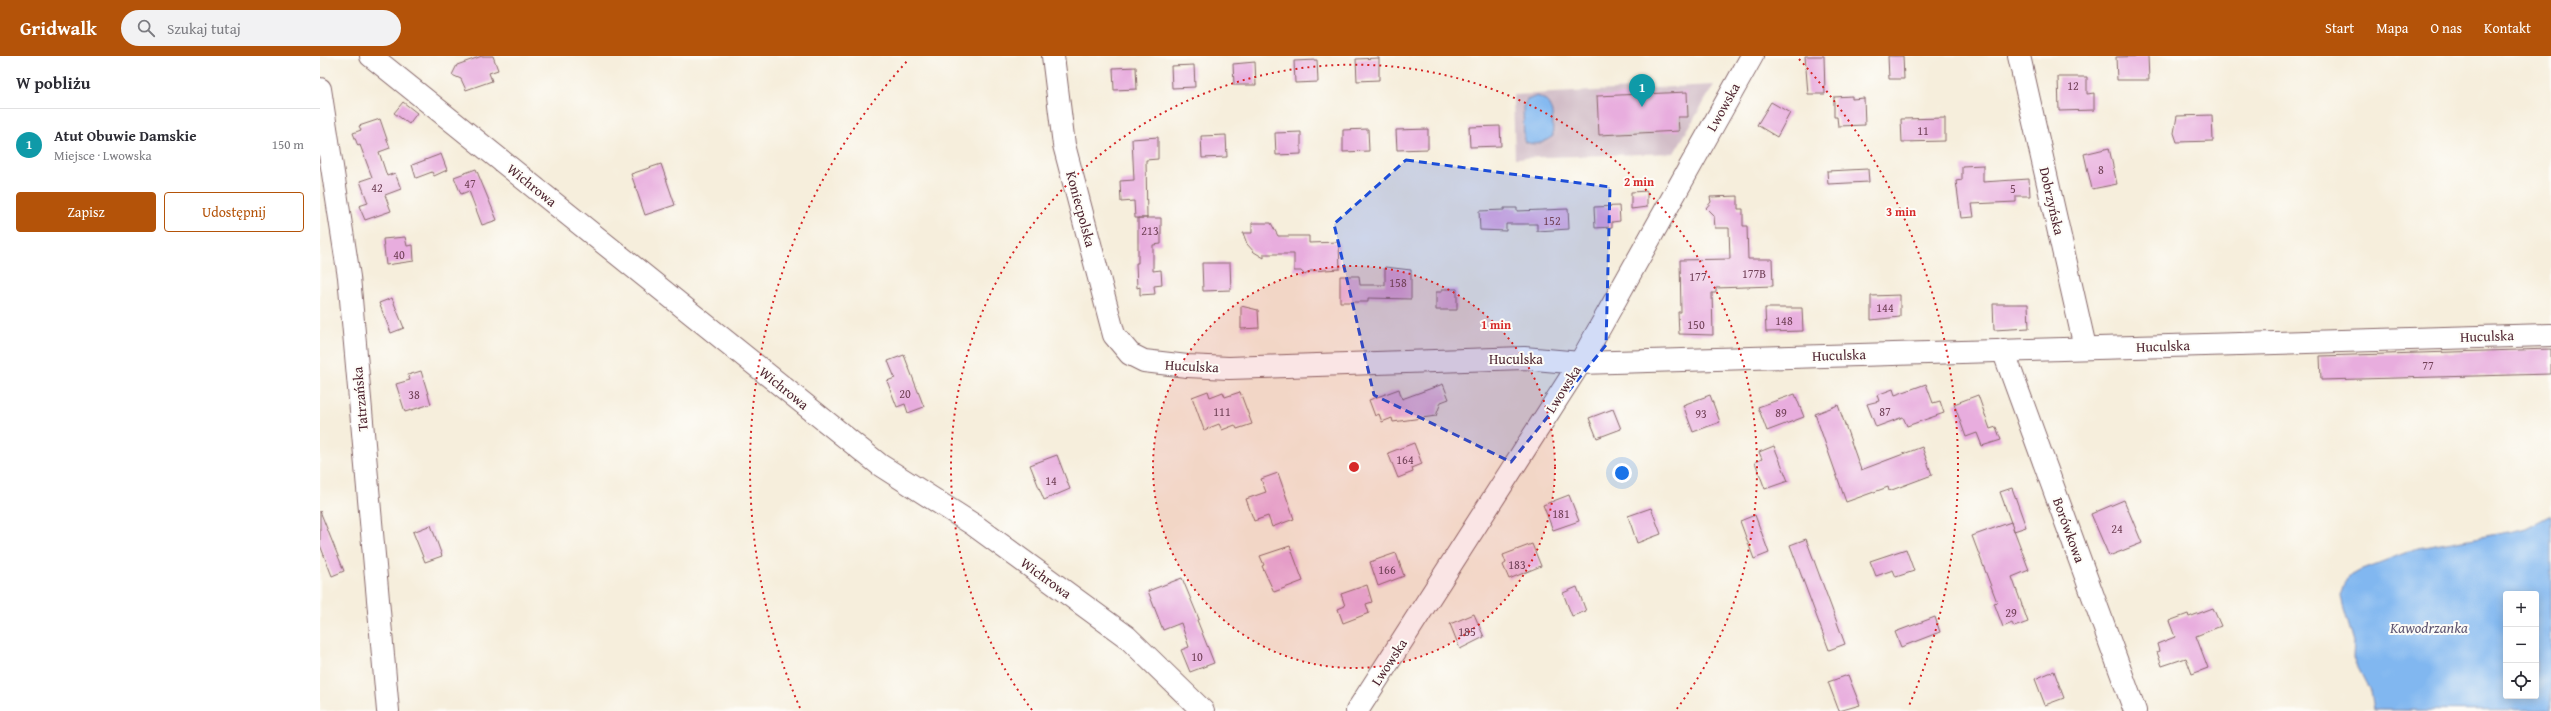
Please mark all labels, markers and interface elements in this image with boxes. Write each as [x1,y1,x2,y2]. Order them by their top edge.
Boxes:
search box [121,10,401,46]
text: Gridwalk [20,14,97,42]
icon: search [135,17,157,39]
text: Szukaj tutaj [167,18,241,39]
text: Start [2325,18,2354,38]
text: Mapa [2376,18,2408,38]
text: O nas [2430,18,2462,38]
text: Kontakt [2484,18,2531,38]
text: W pobliżu [16,70,91,95]
pin: 1 [1629,74,1655,107]
house number: 12 [2067,77,2079,94]
street label: Lwowska [1701,79,1745,135]
house number: 11 [1917,122,1929,139]
text: Atut Obuwie Damskie [54,125,197,146]
text: 1 [26,135,32,154]
text: 150 m [272,135,304,154]
text: Miejsce · Lwowska [54,146,152,165]
street label: Wichrowa [503,159,561,211]
house number: 8 [2098,161,2104,178]
street label: Dobrzyńska [2035,165,2070,237]
street label: Koniecpolska [1061,169,1101,250]
text: 2 min [1624,173,1654,190]
house number: 47 [464,175,476,192]
house number: 42 [371,179,383,196]
house number: 5 [2010,180,2016,197]
button: Zapisz [16,192,156,232]
button: Udostępnij [164,192,304,232]
text: 3 min [1886,203,1916,220]
house number: 152 [1543,212,1561,229]
house number: 213 [1141,222,1159,239]
house number: 40 [393,246,405,263]
house number: 177B [1742,265,1766,282]
house number: 177 [1689,268,1707,285]
house number: 158 [1389,274,1407,291]
house number: 144 [1876,299,1894,316]
house number: 148 [1775,312,1793,329]
text: 1 min [1481,316,1511,333]
house number: 150 [1687,316,1705,333]
street label: Huculska [2460,325,2515,347]
street label: Huculska [2136,335,2191,357]
street label: Huculska [1812,344,1867,366]
street label: Huculska [1489,349,1543,369]
street label: Huculska [1165,355,1220,377]
house number: 77 [2422,357,2434,374]
street label: Lwowska [1541,361,1586,417]
street label: Wichrowa [755,362,813,414]
street label: Tatrzańska [347,366,373,432]
house number: 20 [899,385,911,402]
house number: 38 [408,386,420,403]
house number: 111 [1213,403,1231,420]
house number: 87 [1879,403,1891,420]
house number: 89 [1775,404,1787,421]
house number: 93 [1695,405,1707,422]
house number: 164 [1396,451,1414,468]
centre of rings [1347,460,1361,474]
your location [1612,463,1632,483]
house number: 14 [1045,472,1057,489]
street label: Borówkowa [2048,495,2090,566]
house number: 181 [1552,505,1570,522]
house number: 24 [2111,520,2123,537]
street label: Wichrowa [1016,553,1076,604]
house number: 183 [1508,556,1526,573]
house number: 166 [1378,561,1396,578]
map controls [2503,591,2539,699]
button: + [2503,591,2539,627]
house number: 29 [2005,604,2017,621]
water label: Kawodrzanka [2389,617,2468,638]
house number: 185 [1458,623,1476,640]
button: − [2503,627,2539,663]
street label: Lwowska [1366,634,1412,690]
house number: 10 [1191,648,1203,665]
button: locate [2503,663,2539,699]

